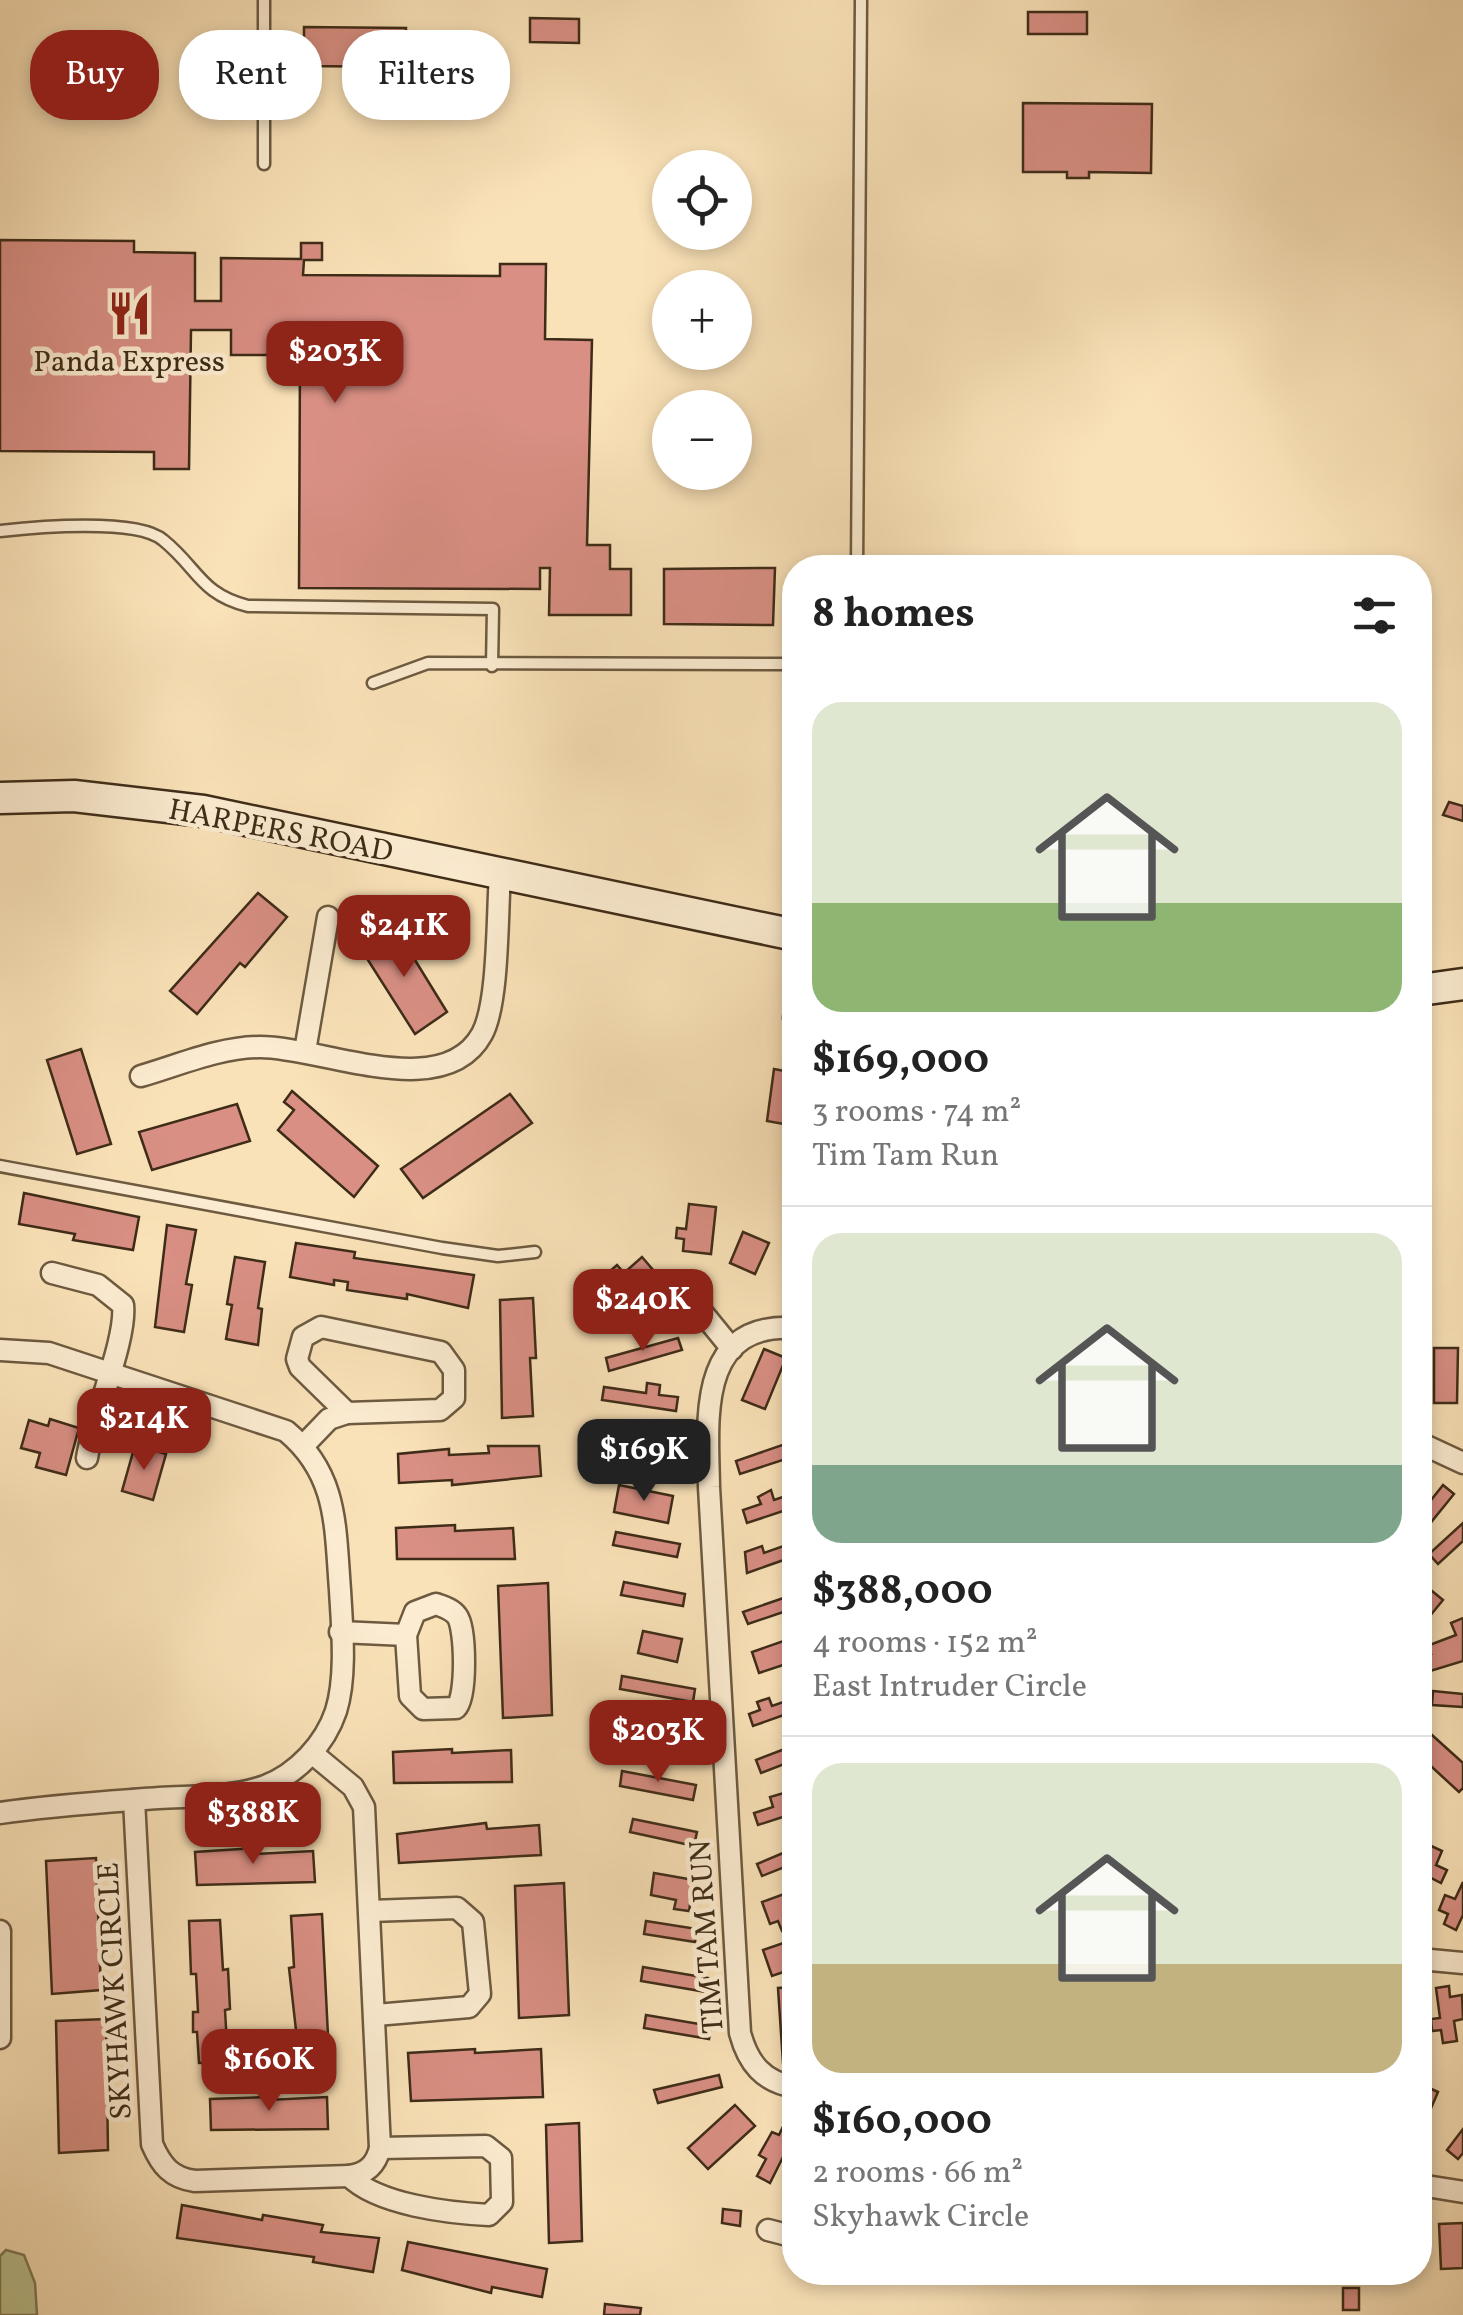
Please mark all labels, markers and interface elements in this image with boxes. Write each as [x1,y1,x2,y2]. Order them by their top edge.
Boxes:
chip: Buy [30,30,159,120]
chip: Rent [179,30,322,120]
chip: Filters [342,30,510,120]
map controls [652,150,752,490]
button: locate [652,150,752,250]
button: + [652,270,752,370]
restaurant icon: Panda Express [105,290,153,338]
pin: $203K [265,321,405,406]
text: $203K [288,331,382,375]
place label: Panda Express [33,342,225,384]
button: − [652,390,752,490]
text: 8 homes [812,586,975,645]
icon: filters [1347,588,1402,643]
icon: home [1017,767,1197,947]
street label: HARPERS ROAD [165,790,396,874]
pin: $241K [334,895,474,980]
text: $241K [359,905,449,949]
text: $169,000 [812,1032,989,1091]
text: 3 rooms · 74 m² [812,1091,1021,1135]
text: Tim Tam Run [812,1135,999,1179]
pin: $240K [573,1269,713,1354]
text: $240K [595,1279,691,1323]
icon: home [1017,1298,1197,1478]
pin: $214K [74,1388,214,1473]
text: $214K [99,1398,189,1442]
pin: $169K [574,1419,714,1504]
text: $169K [599,1429,689,1473]
text: $388,000 [812,1563,993,1622]
text: 4 rooms · 152 m² [812,1622,1038,1666]
text: East Intruder Circle [812,1666,1087,1710]
pin: $203K [588,1700,728,1785]
text: $203K [611,1710,705,1754]
pin: $388K [183,1782,323,1867]
text: $388K [207,1792,299,1836]
icon: home [1017,1828,1197,2008]
street label: TIM TAM RUN [680,1839,736,2035]
street label: SKYHAWK CIRCLE [88,1861,144,2121]
pin: $160K [199,2029,339,2114]
text: $160K [223,2039,315,2083]
text: $160,000 [812,2093,992,2152]
text: 2 rooms · 66 m² [812,2152,1023,2196]
text: Skyhawk Circle [812,2196,1029,2240]

